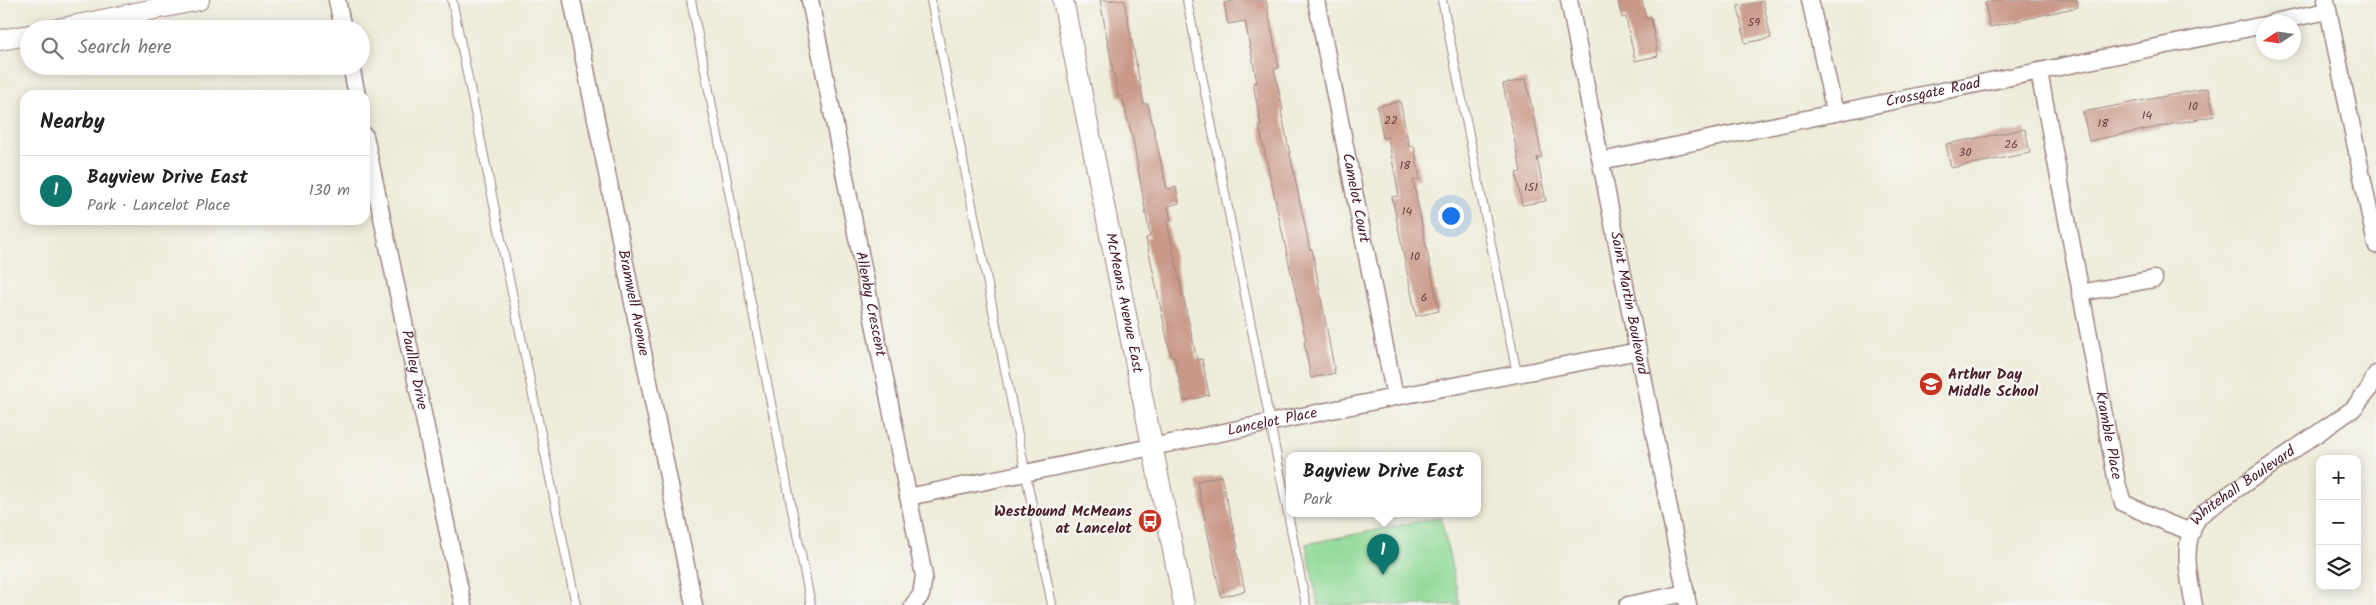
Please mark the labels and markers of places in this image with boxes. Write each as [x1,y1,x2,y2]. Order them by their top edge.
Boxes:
place label: Arthur Day Middle School [1948,363,2038,404]
school or university icon: Arthur Day Middle School [1918,371,1944,397]
place label: Westbound McMeans at Lancelot [994,500,1132,541]
bus stop icon: Westbound McMeans at Lancelot [1137,508,1163,534]
pin: 1 [1367,534,1399,575]

